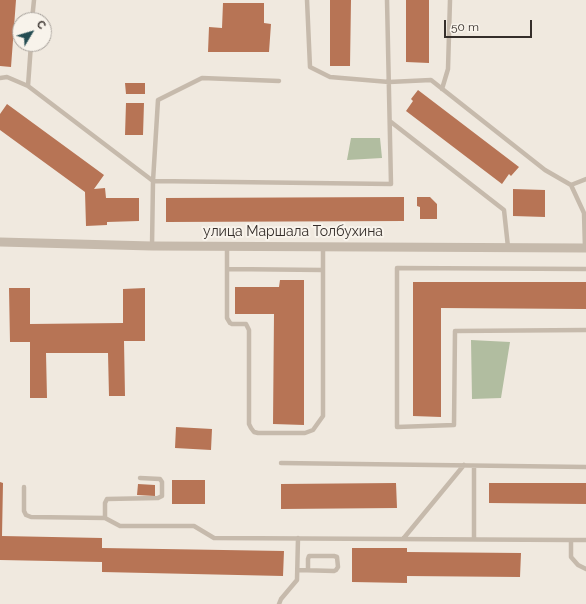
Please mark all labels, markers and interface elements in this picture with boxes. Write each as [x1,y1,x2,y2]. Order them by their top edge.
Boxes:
north arrow [12,12,52,52]
scale bar [446,12,534,38]
text: С [34,18,49,32]
text: 50 m [451,20,479,34]
street label: улица Маршала Толбухина [203,224,383,240]

